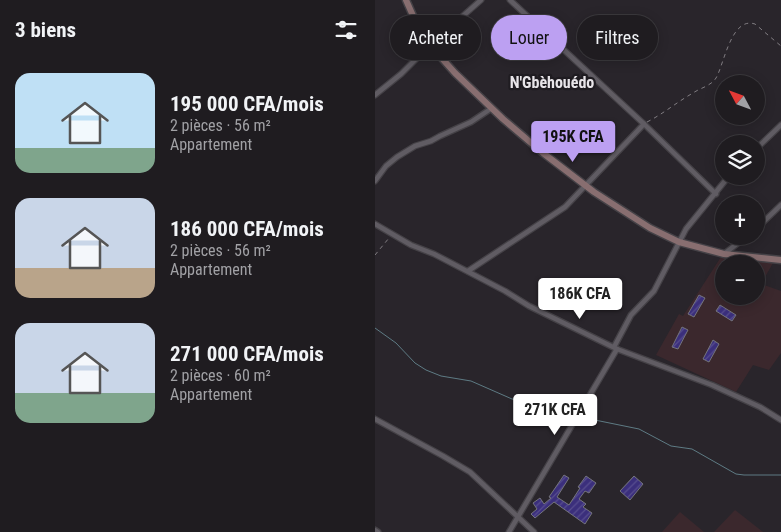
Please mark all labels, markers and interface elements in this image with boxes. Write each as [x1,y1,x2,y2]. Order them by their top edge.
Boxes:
chip: Acheter [390,15,481,60]
chip: Louer [491,15,567,60]
chip: Filtres [577,15,658,60]
icon: filters [332,16,360,44]
text: 3 biens [15,18,76,42]
district label: N'Gbèhouédo [510,73,594,92]
north arrow [715,75,765,125]
map controls [715,75,765,305]
text: 195 000 CFA/mois [170,92,324,116]
icon: home [55,93,115,153]
text: 2 pièces · 56 m² [170,116,271,135]
pin: 195K CFA [521,120,625,163]
text: 195K CFA [542,127,604,146]
text: Appartement [170,135,252,154]
button: layers [715,135,765,185]
button: + [715,195,765,245]
text: 186 000 CFA/mois [170,217,324,241]
icon: home [55,218,115,278]
text: 2 pièces · 56 m² [170,241,271,260]
button: − [715,255,765,305]
text: Appartement [170,260,252,279]
pin: 186K CFA [528,278,632,320]
text: 186K CFA [549,284,611,303]
text: 271 000 CFA/mois [170,342,324,366]
icon: home [55,343,115,403]
text: 2 pièces · 60 m² [170,366,271,385]
text: Appartement [170,385,252,404]
pin: 271K CFA [503,394,607,436]
text: 271K CFA [524,400,586,419]

